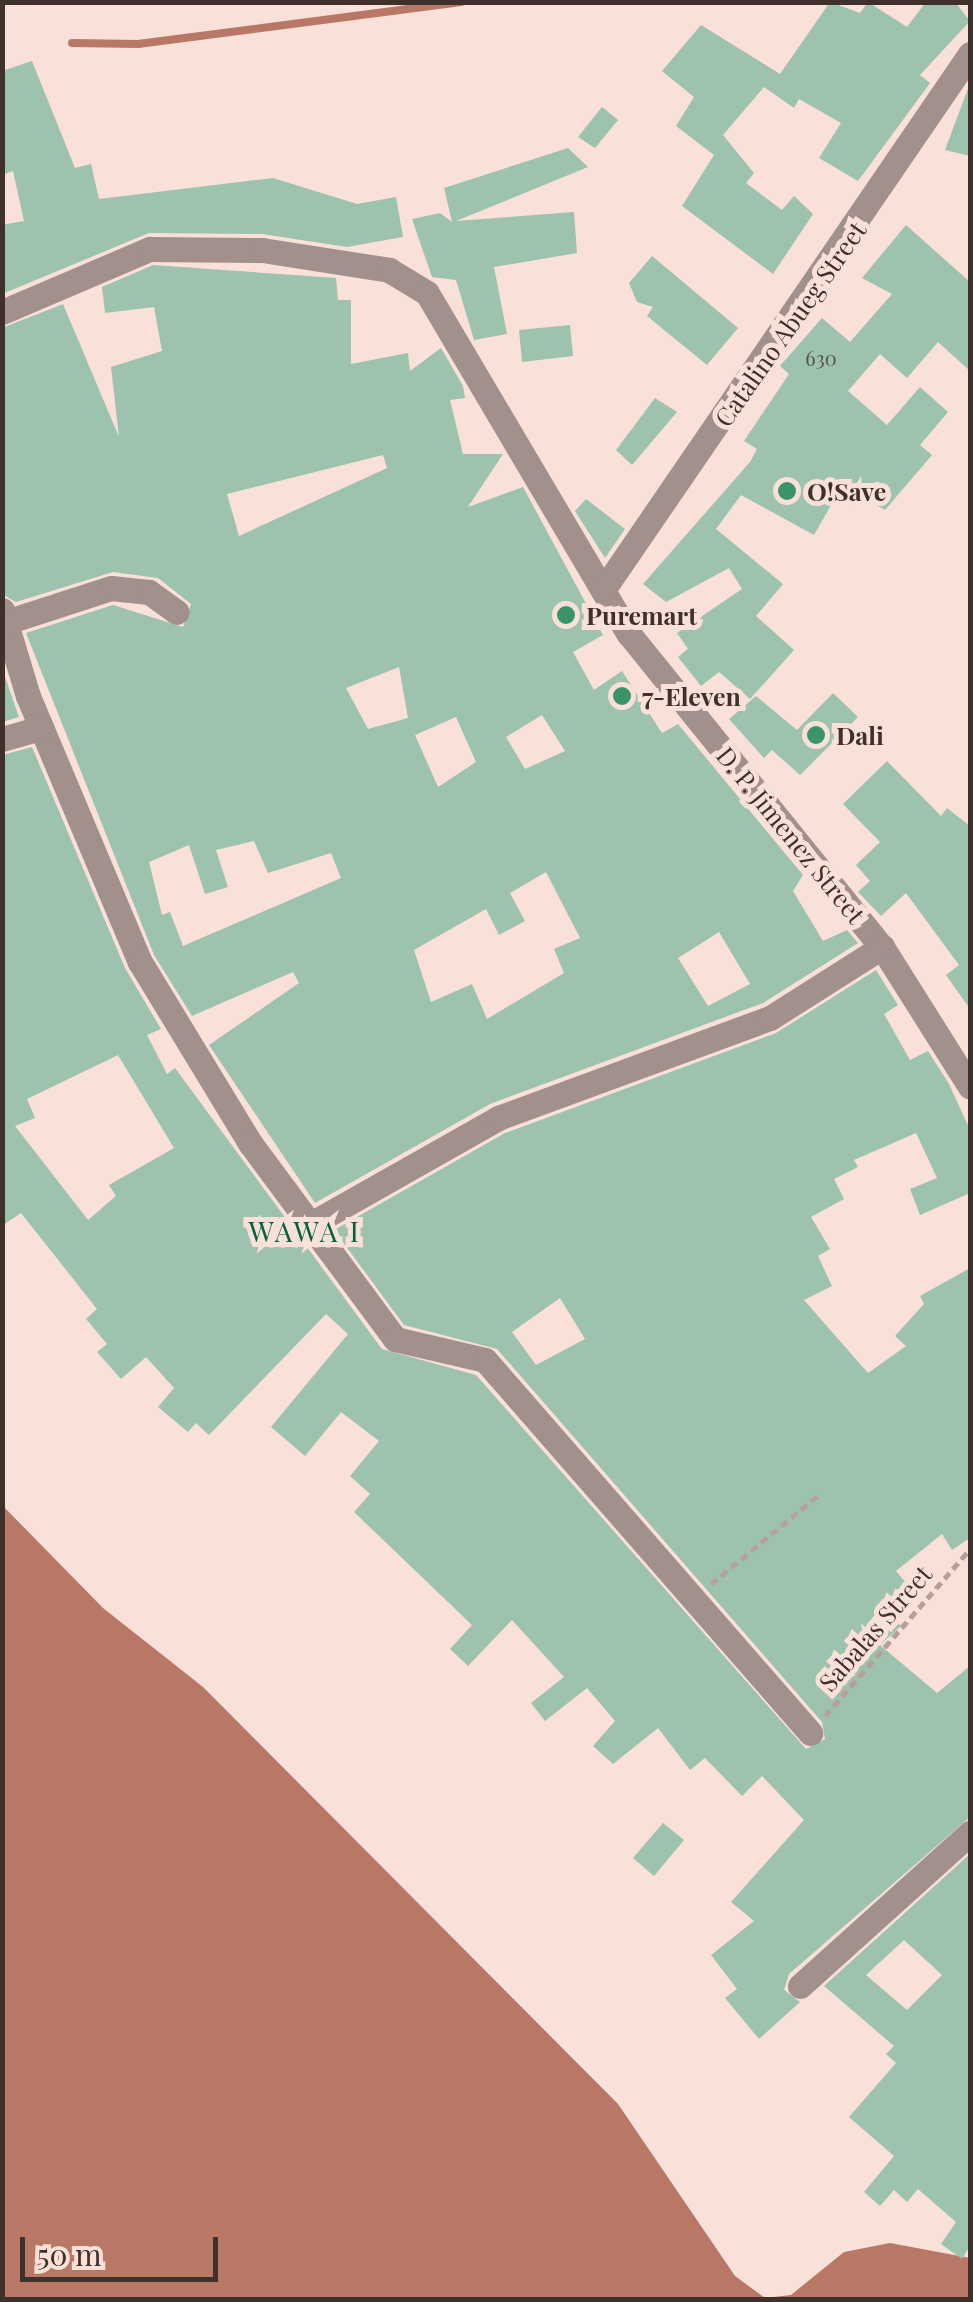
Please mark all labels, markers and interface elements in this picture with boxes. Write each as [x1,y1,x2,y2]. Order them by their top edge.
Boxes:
street label: Catalino Abueg Street [708,216,872,432]
house number: 630 [805,345,837,369]
place label: O!Save [807,476,886,506]
marker: O!Save [776,480,798,502]
place label: Puremart [586,600,697,630]
marker: Puremart [555,604,577,626]
place label: 7-Eleven [642,681,741,711]
marker: 7-Eleven [611,685,633,707]
place label: Dali [836,720,884,750]
marker: Dali [805,724,827,746]
street label: D. P. Jimenez Street [711,741,871,929]
district label: WAWA I [249,1214,361,1248]
street label: Sabalas Street [812,1559,938,1697]
scale bar [25,2217,222,2279]
text: 50 m [37,2234,102,2274]

